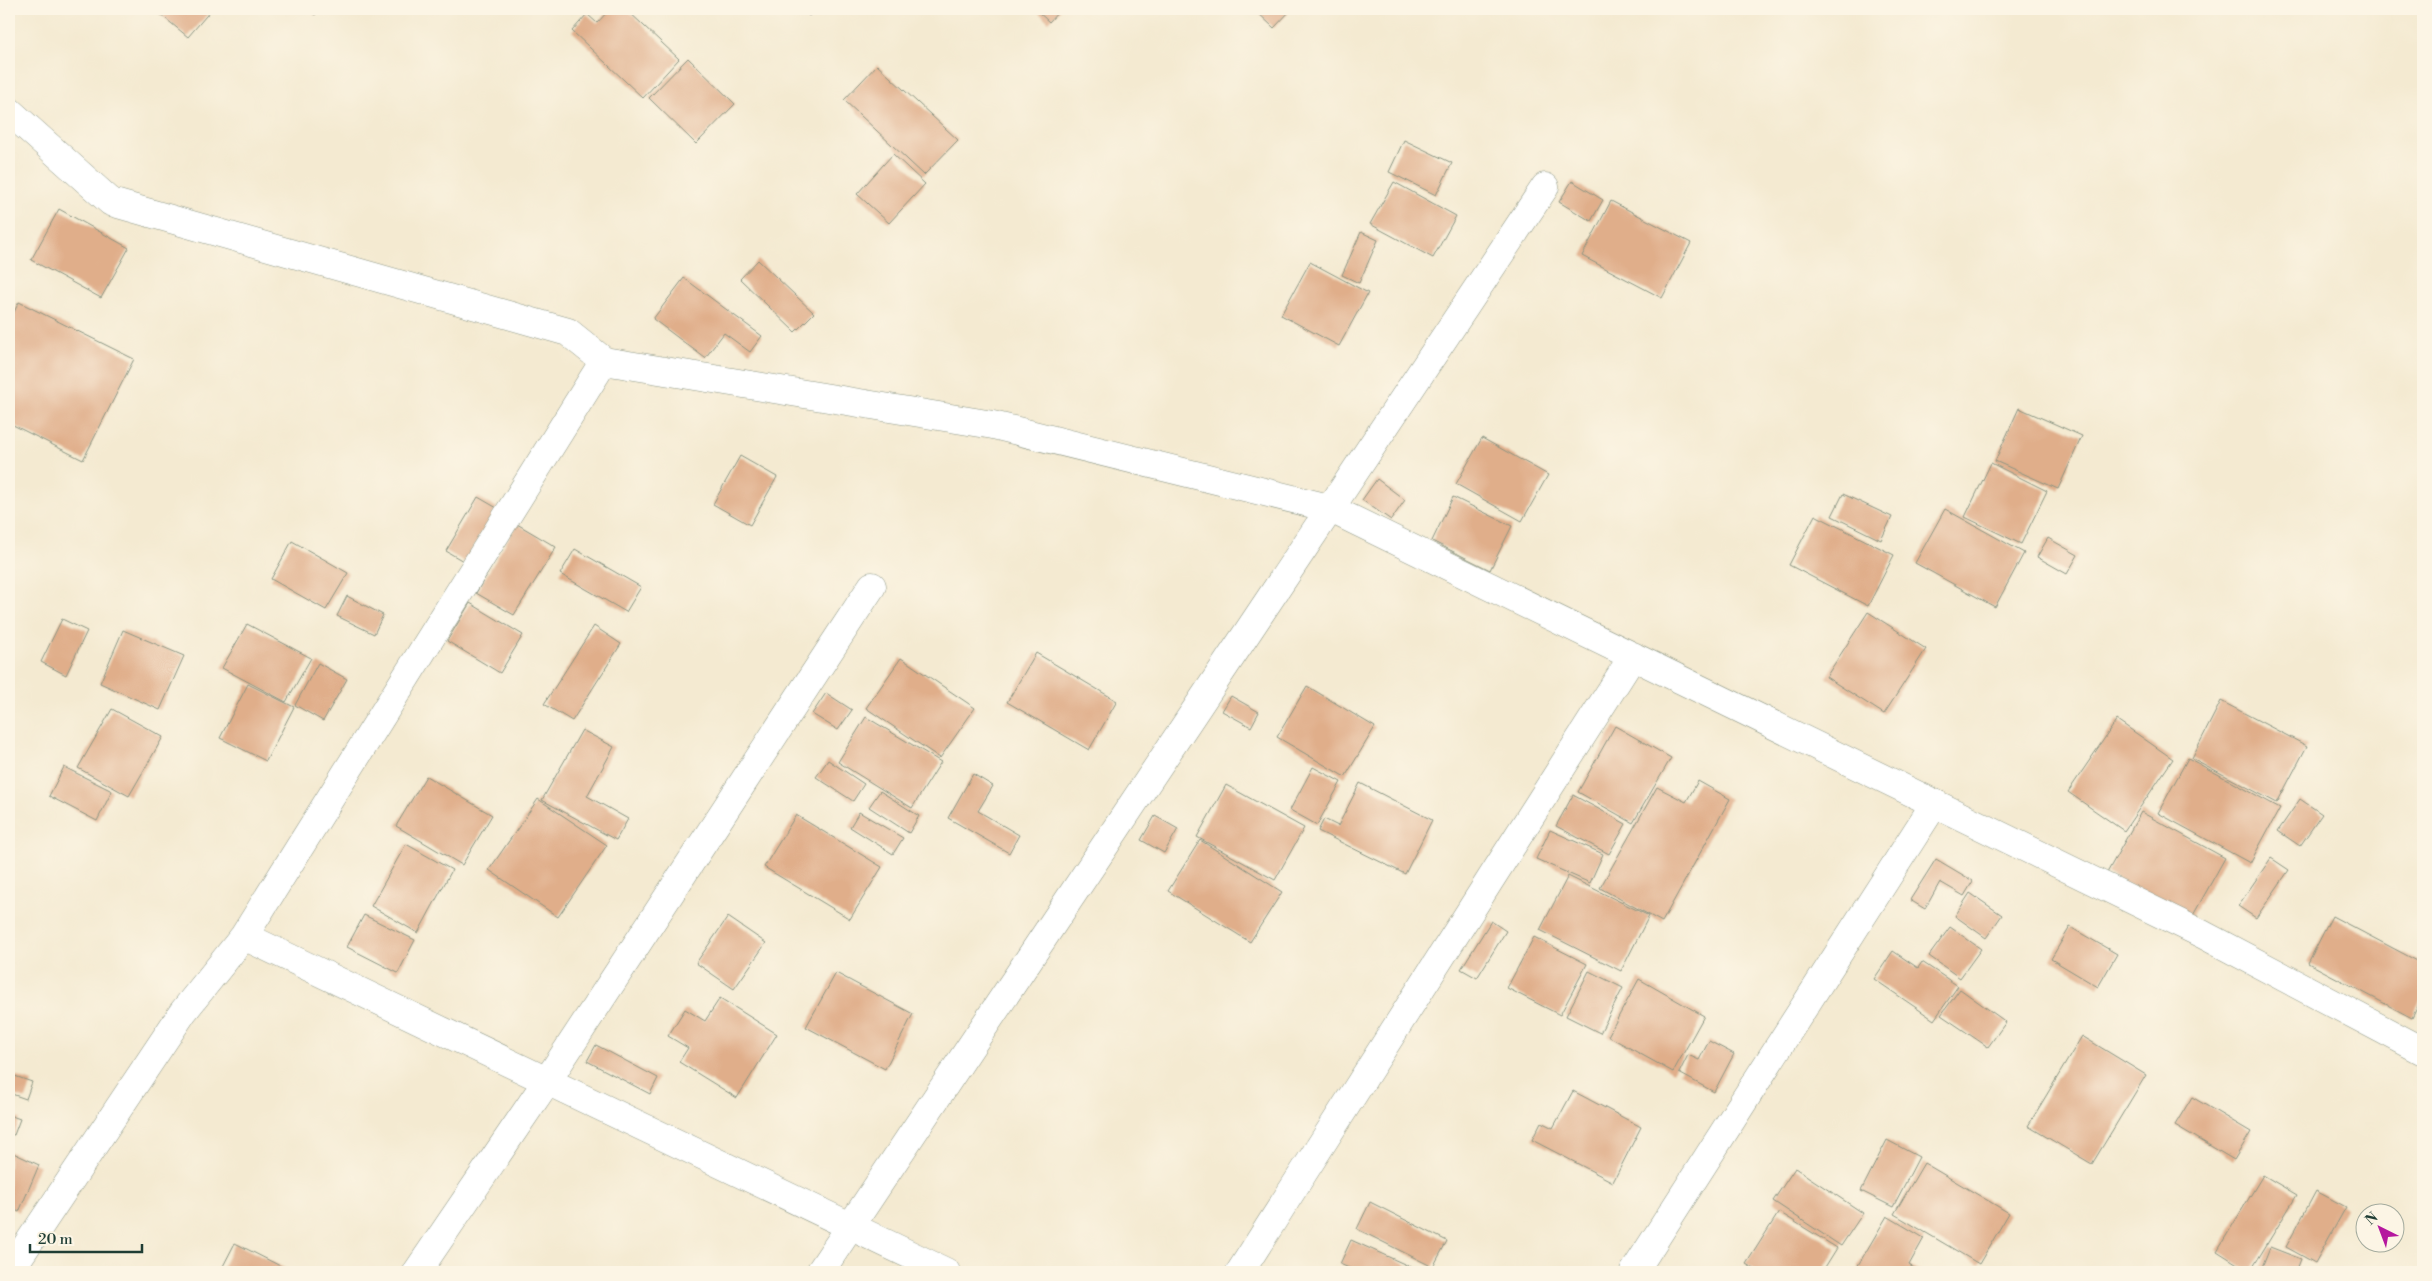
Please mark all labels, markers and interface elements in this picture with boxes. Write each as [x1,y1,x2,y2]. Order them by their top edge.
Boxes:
north arrow [2354,1204,2404,1254]
text: N [2362,1209,2382,1229]
scale bar [30,1221,142,1253]
text: 20 m [38,1230,73,1249]

